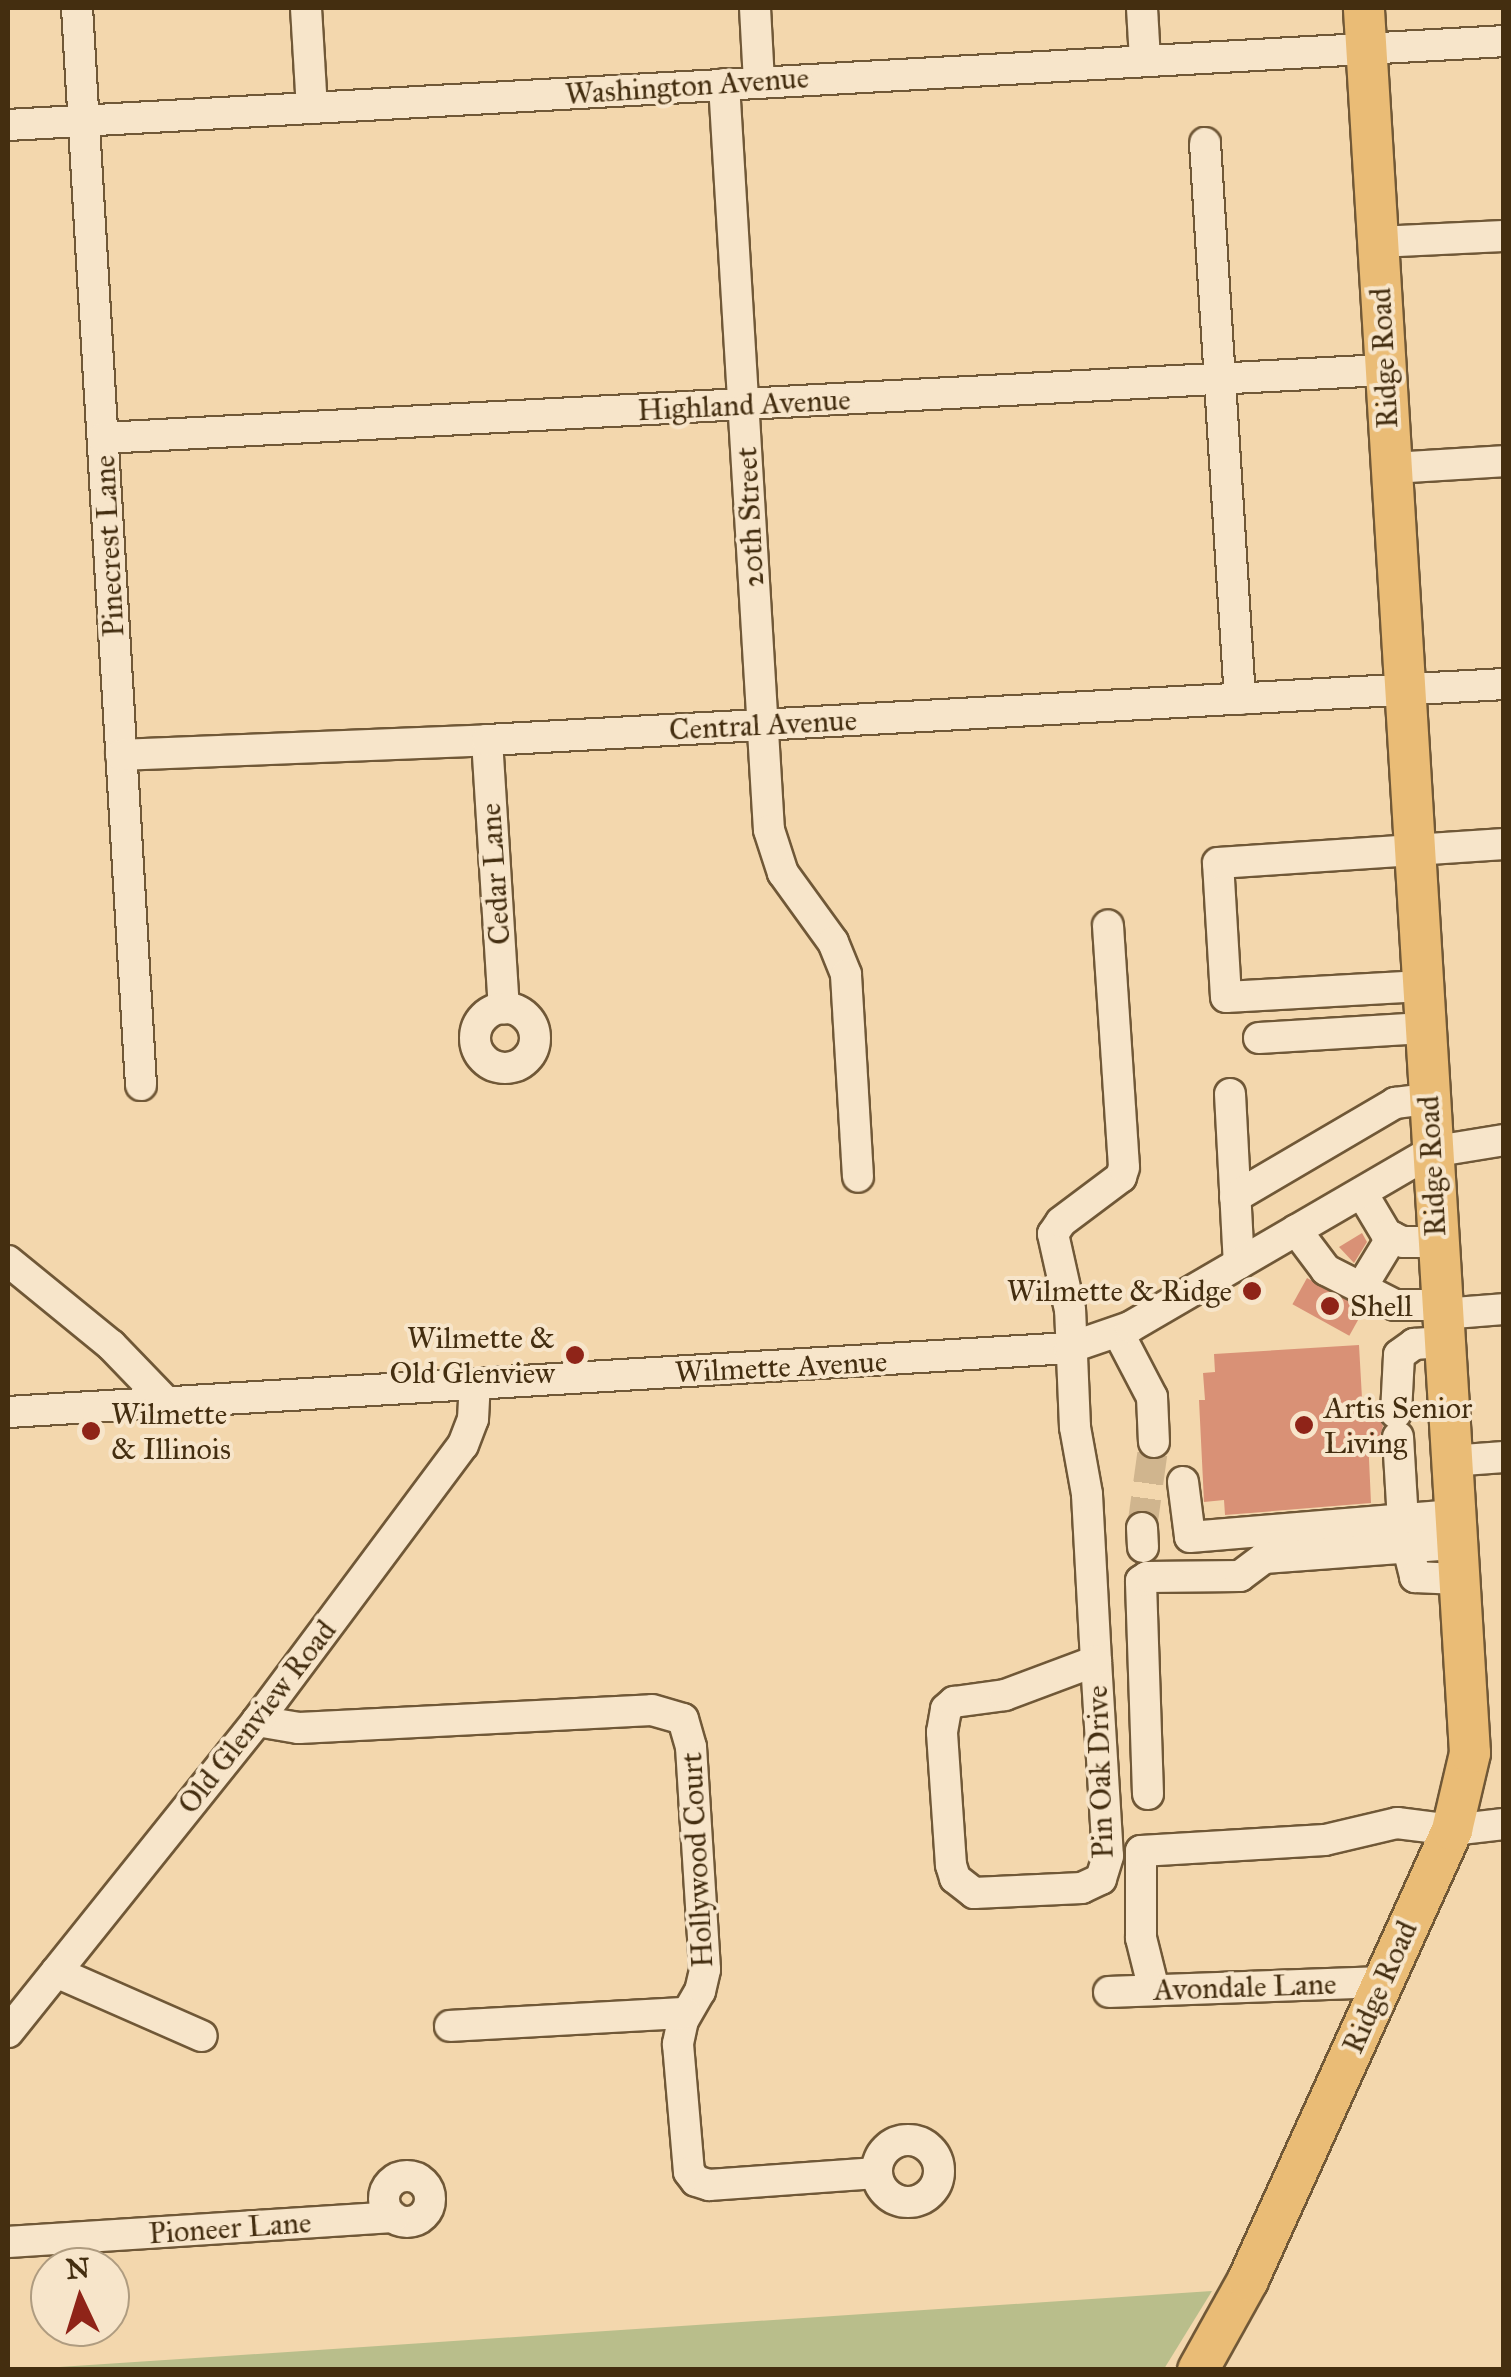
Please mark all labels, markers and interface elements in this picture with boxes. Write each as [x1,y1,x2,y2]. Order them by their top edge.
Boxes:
street label: Washington Avenue [564,60,810,112]
street label: Ridge Road [1362,287,1406,429]
street label: Highland Avenue [636,381,852,429]
street label: 20th Street [728,446,772,588]
street label: Pinecrest Lane [86,454,132,638]
street label: Central Avenue [668,702,858,748]
street label: Cedar Lane [472,802,518,946]
street label: Ridge Road [1410,1095,1454,1237]
place label: Wilmette & Ridge [1007,1273,1232,1309]
marker: Wilmette & Ridge [1241,1280,1263,1302]
place label: Shell [1350,1288,1413,1324]
marker: Shell [1319,1295,1341,1317]
place label: Wilmette & Old Glenview [390,1320,555,1390]
street label: Wilmette Avenue [674,1343,888,1391]
marker: Wilmette & Old Glenview [564,1344,586,1366]
place label: Artis Senior Living [1324,1390,1472,1460]
place label: Wilmette & Illinois [111,1396,231,1466]
marker: Artis Senior Living [1293,1414,1315,1436]
marker: Wilmette & Illinois [80,1420,102,1442]
street label: Old Glenview Road [170,1613,344,1821]
street label: Pin Oak Drive [1079,1685,1121,1859]
street label: Hollywood Court [673,1751,721,1969]
street label: Ridge Road [1335,1915,1425,2059]
street label: Avondale Lane [1153,1966,1337,2008]
street label: Pioneer Lane [147,2204,313,2252]
north arrow [30,2247,130,2347]
text: N [65,2250,91,2287]

